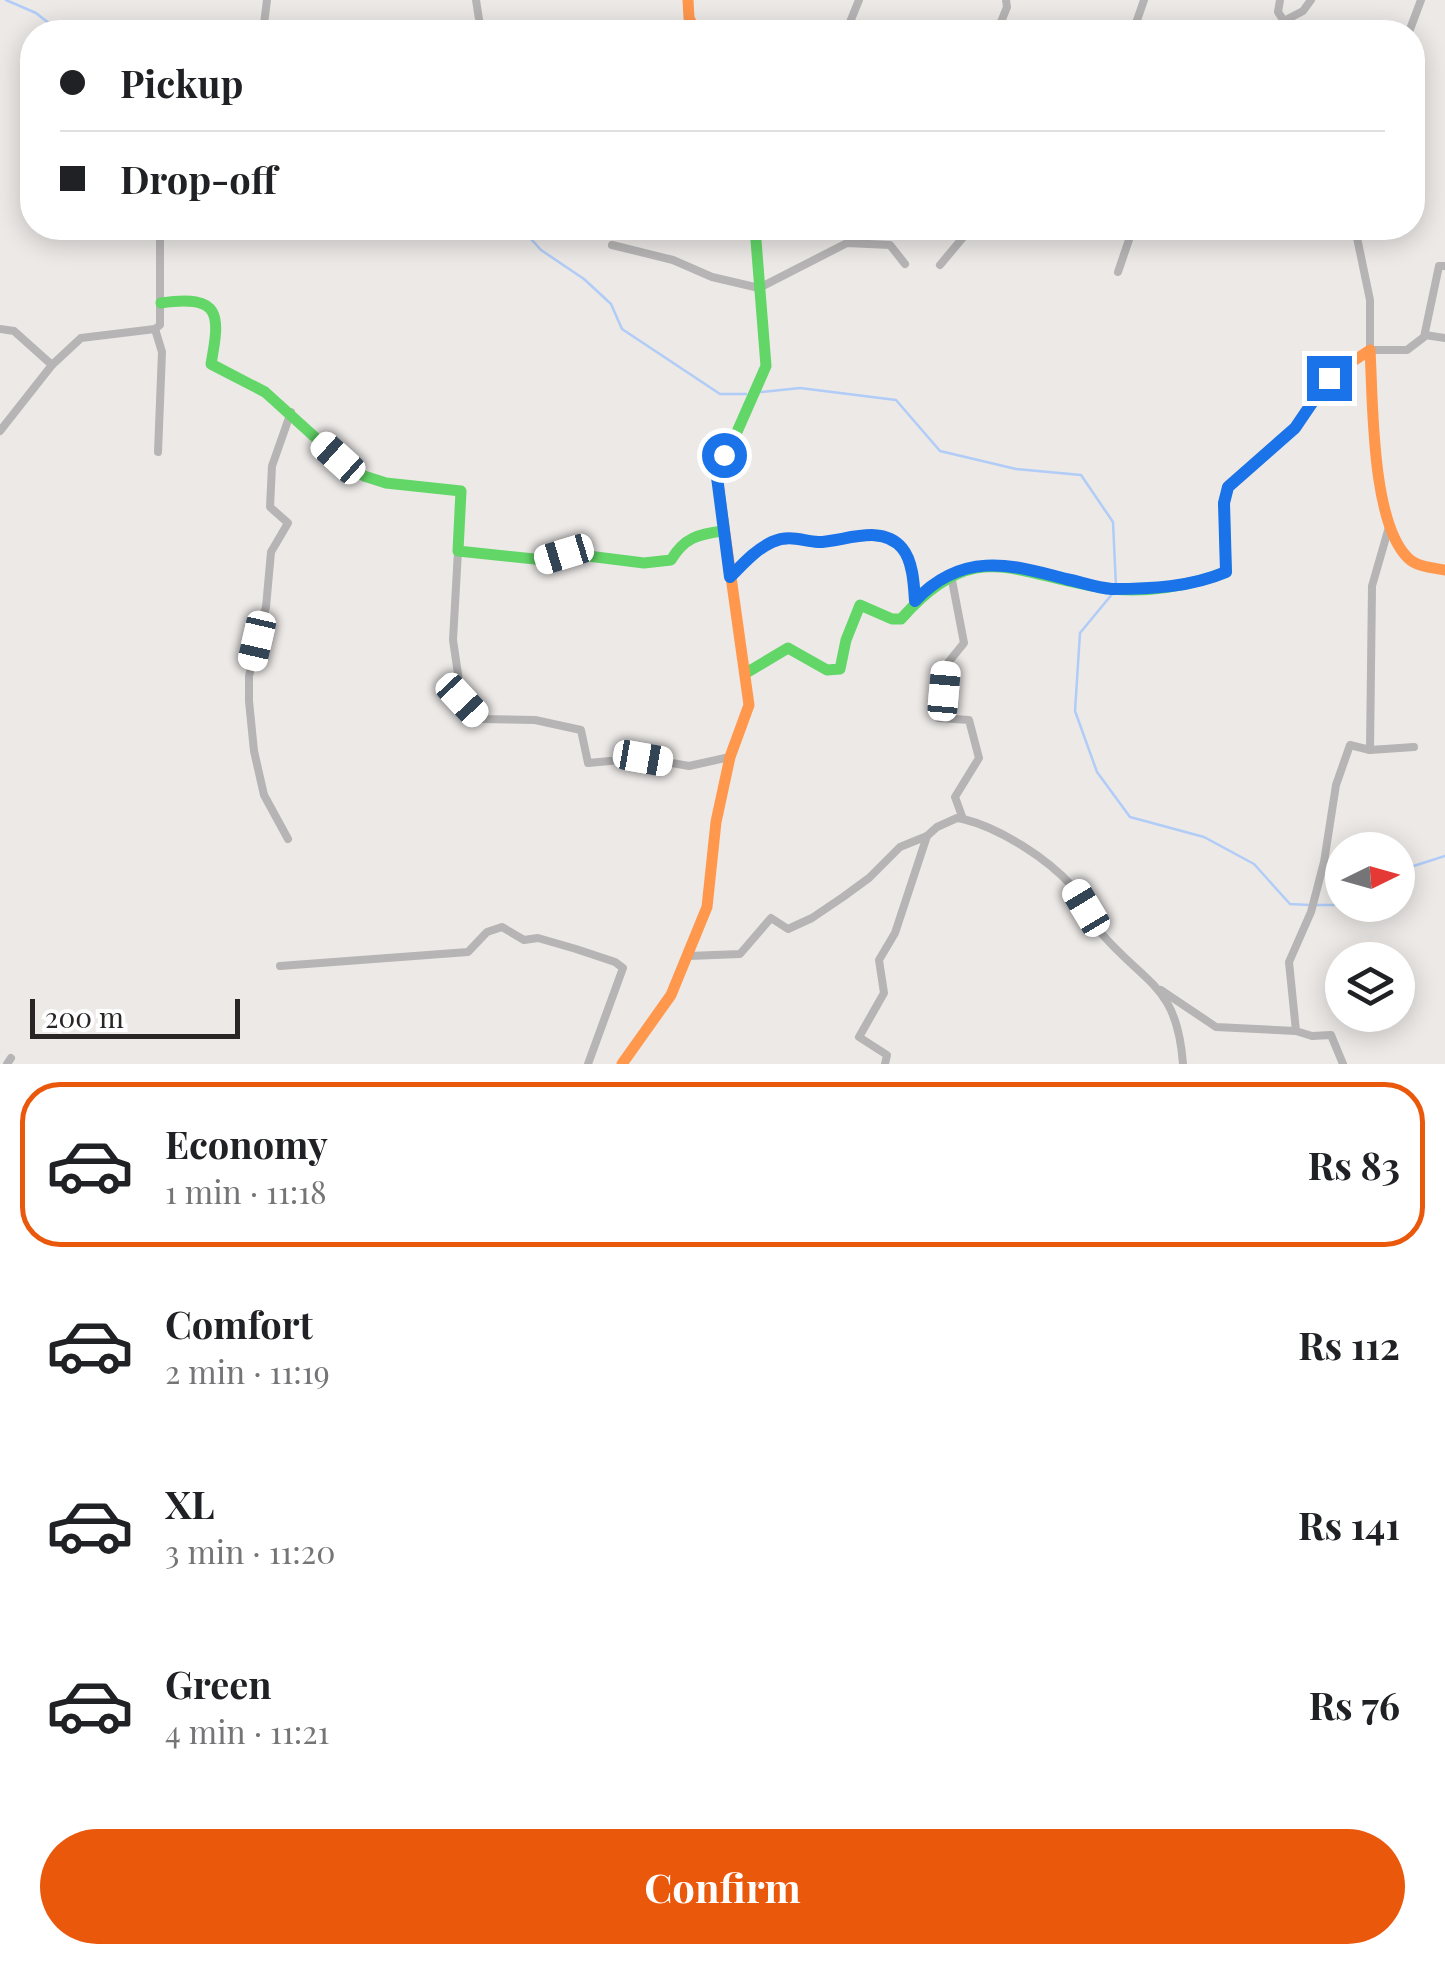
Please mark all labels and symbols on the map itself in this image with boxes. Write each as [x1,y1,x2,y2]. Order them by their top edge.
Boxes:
route end [1307,356,1352,401]
car [306,427,370,489]
route start [702,433,747,478]
car [531,531,597,577]
car [236,608,278,674]
car [926,660,962,722]
car [431,668,493,732]
car [611,738,675,778]
north arrow [1325,832,1415,922]
car [1058,875,1114,941]
scale bar [30,994,240,1038]

